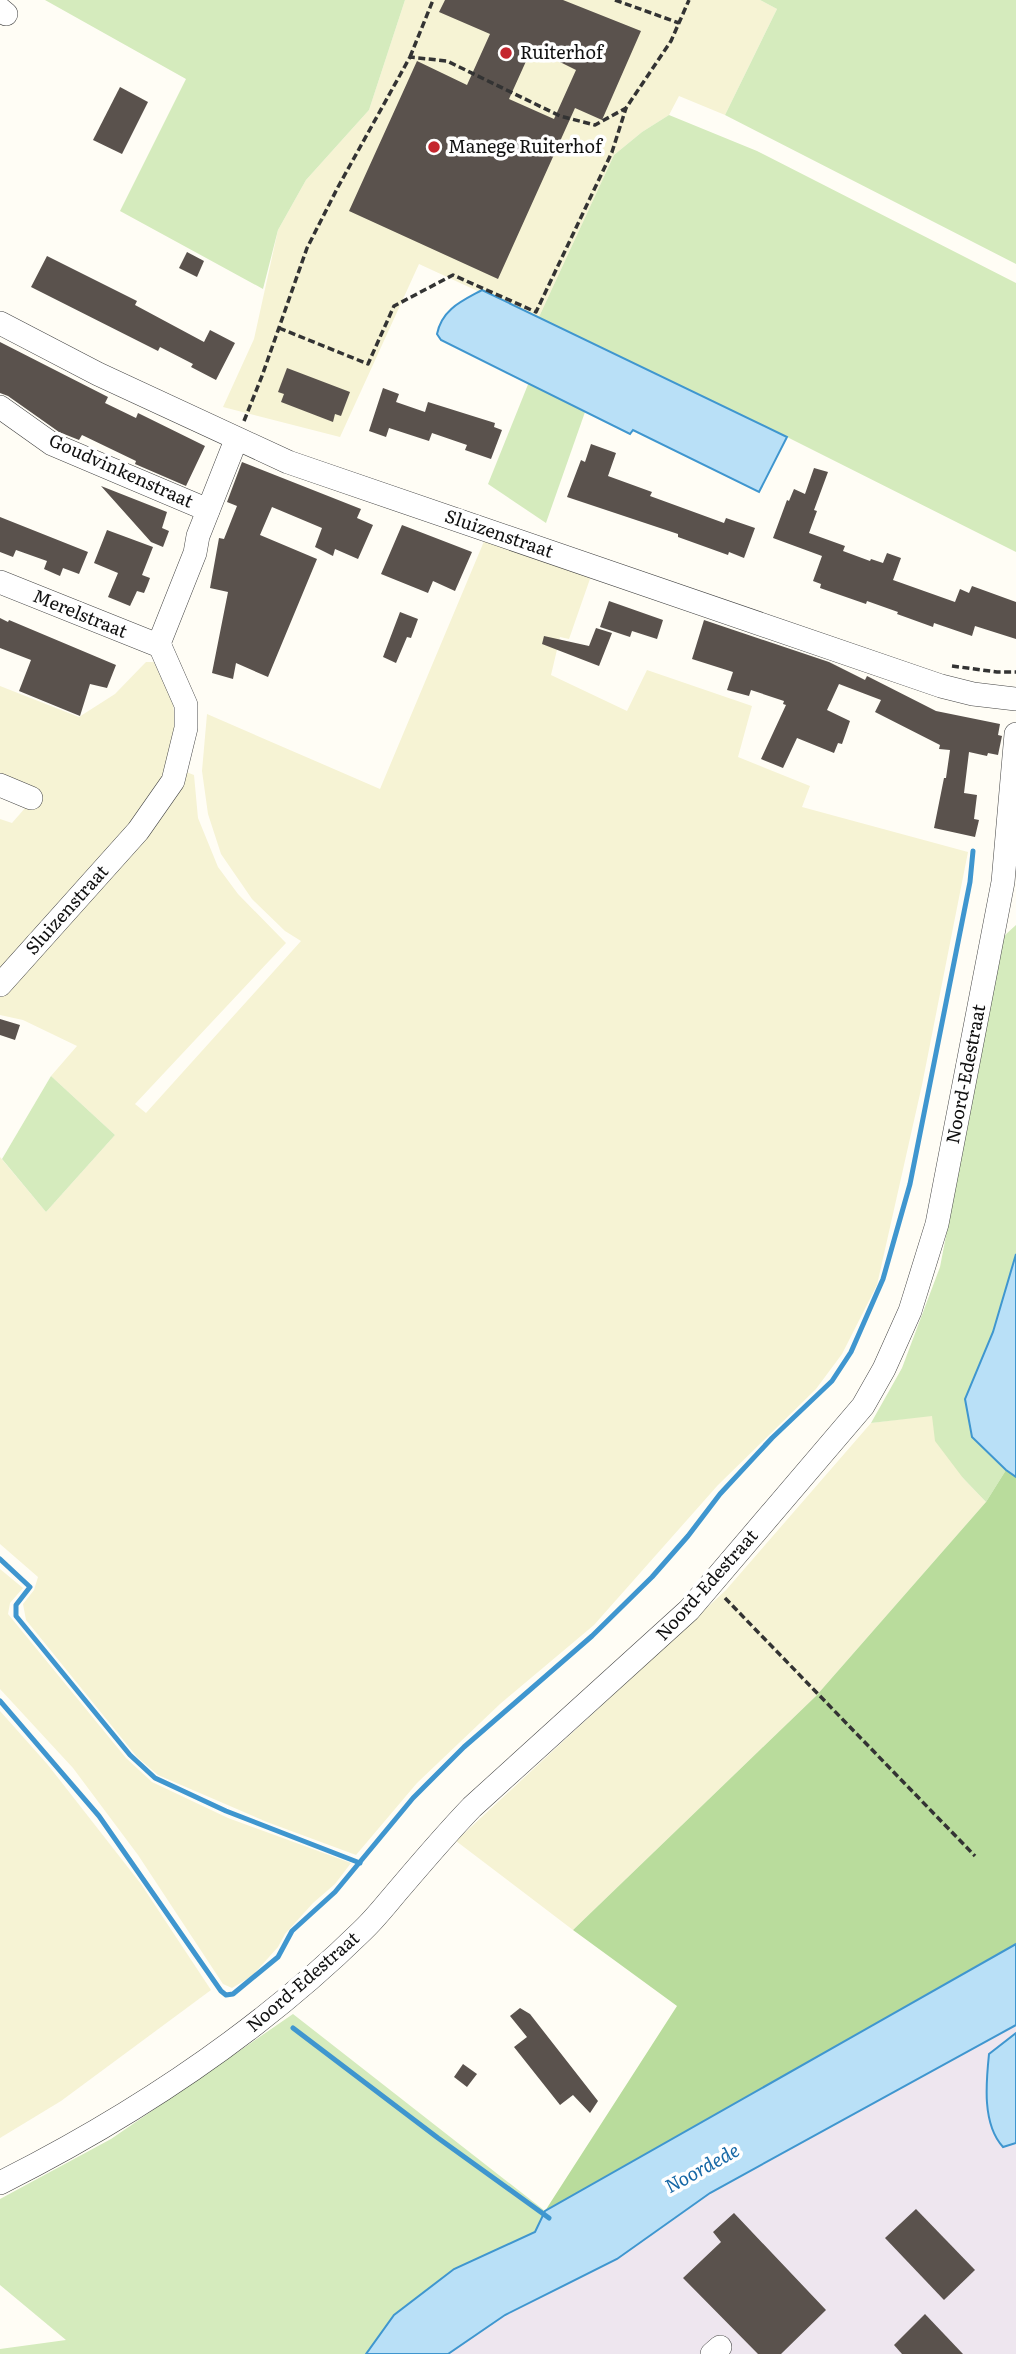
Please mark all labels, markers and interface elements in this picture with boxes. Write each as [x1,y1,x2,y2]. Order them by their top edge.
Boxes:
place label: Ruiterhof [520,38,605,65]
marker: Ruiterhof [498,45,514,61]
place label: Manege Ruiterhof [448,132,604,159]
marker: Manege Ruiterhof [426,139,442,155]
street label: Goudvinkenstraat [45,426,199,514]
street label: Sluizenstraat [442,501,558,564]
street label: Merelstraat [29,581,133,644]
street label: Sluizenstraat [18,857,114,960]
street label: Noord-Edestraat [938,1001,991,1146]
street label: Noord-Edestraat [648,1522,764,1646]
street label: Noord-Edestraat [240,1924,365,2038]
water label: Noordede [659,2135,744,2199]

